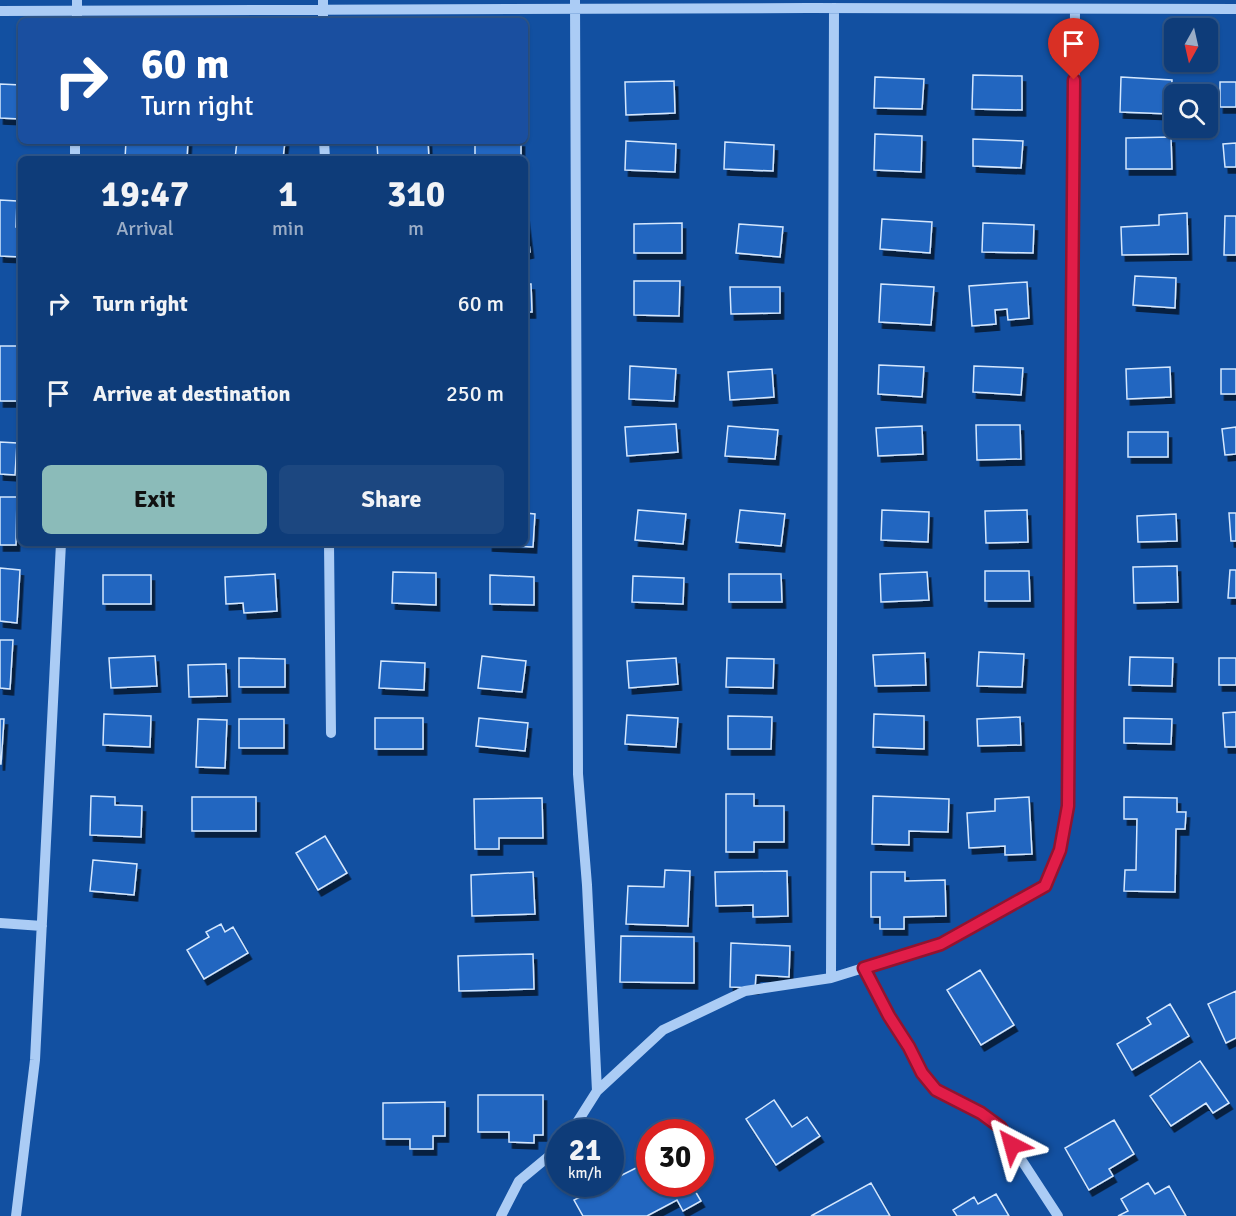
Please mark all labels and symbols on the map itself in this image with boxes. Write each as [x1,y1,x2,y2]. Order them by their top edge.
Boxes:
pin [1048,18,1099,80]
north arrow [1164,18,1218,72]
position arrow [980,1113,1044,1177]
speed limit sign: 30 [636,1119,714,1197]

